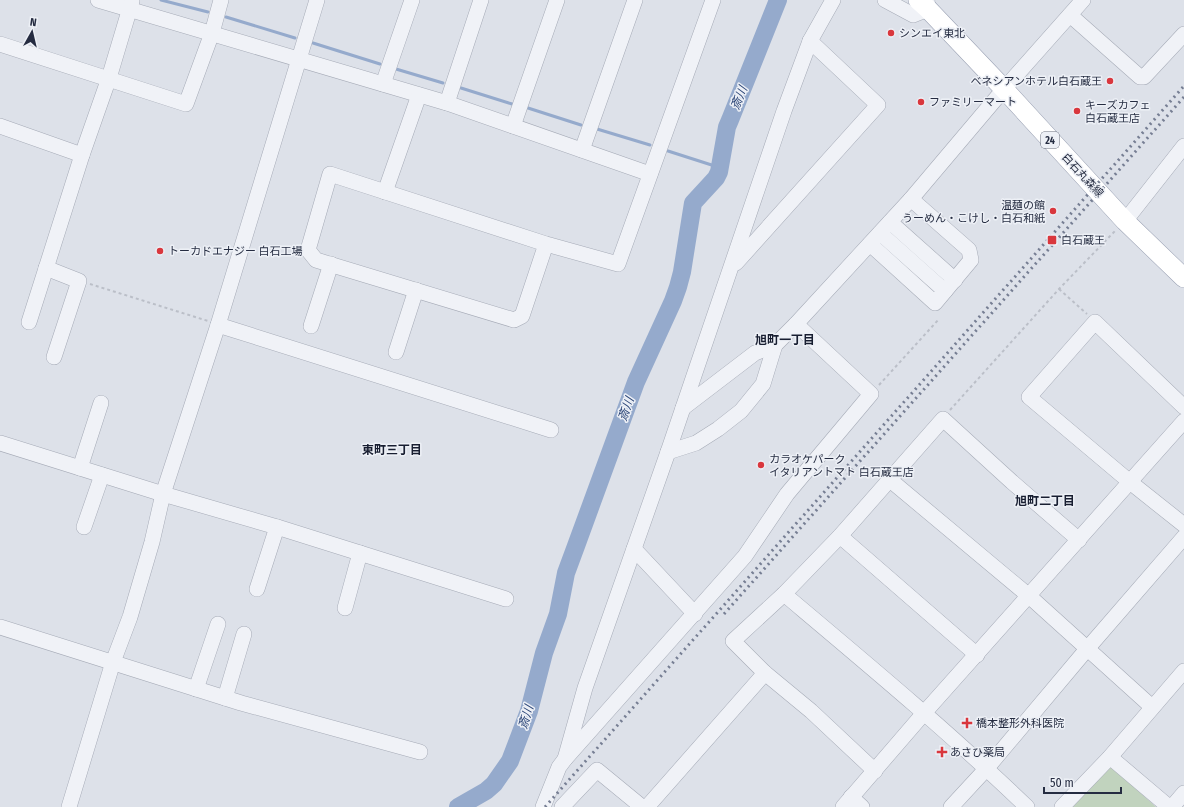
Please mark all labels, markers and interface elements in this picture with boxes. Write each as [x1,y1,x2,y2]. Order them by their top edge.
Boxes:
north arrow [12,12,52,52]
text: N [29,16,37,29]
place label: シンエイ東北 [899,27,965,40]
marker: シンエイ東北 [886,28,896,38]
place label: ベネシアンホテル白石蔵王 [970,75,1102,88]
marker: ベネシアンホテル白石蔵王 [1105,76,1115,86]
water label: 斎川 [728,82,751,112]
place label: ファミリーマート [929,96,1017,109]
marker: ファミリーマート [916,97,926,107]
place label: キーズカフェ 白石蔵王店 [1085,99,1150,125]
marker: キーズカフェ 白石蔵王店 [1072,106,1082,116]
road number: 24 [1041,132,1059,148]
street label: 白石丸森線 [1059,151,1106,200]
place label: 温麺の館 うーめん・こけし・白石和紙 [902,199,1045,225]
marker: 温麺の館 うーめん・こけし・白石和紙 [1048,206,1058,216]
marker: 白石蔵王 [1046,234,1058,246]
place label: 白石蔵王 [1061,234,1105,247]
place label: トーカドエナジー 白石工場 [168,245,303,258]
marker: トーカドエナジー 白石工場 [155,246,165,256]
district label: 旭町一丁目 [755,333,815,347]
water label: 斎川 [615,393,637,423]
district label: 東町三丁目 [362,443,422,457]
place label: カラオケパーク イタリアントマト 白石蔵王店 [769,453,914,479]
marker: カラオケパーク イタリアントマト 白石蔵王店 [756,460,766,470]
district label: 旭町二丁目 [1015,494,1075,508]
water label: 斎川 [516,702,537,731]
marker: 橋本整形外科医院 [961,717,973,729]
place label: 橋本整形外科医院 [976,717,1064,730]
place label: あさひ薬局 [950,746,1005,759]
marker: あさひ薬局 [937,747,947,757]
scale bar [1044,769,1121,795]
text: 50 m [1050,776,1074,790]

